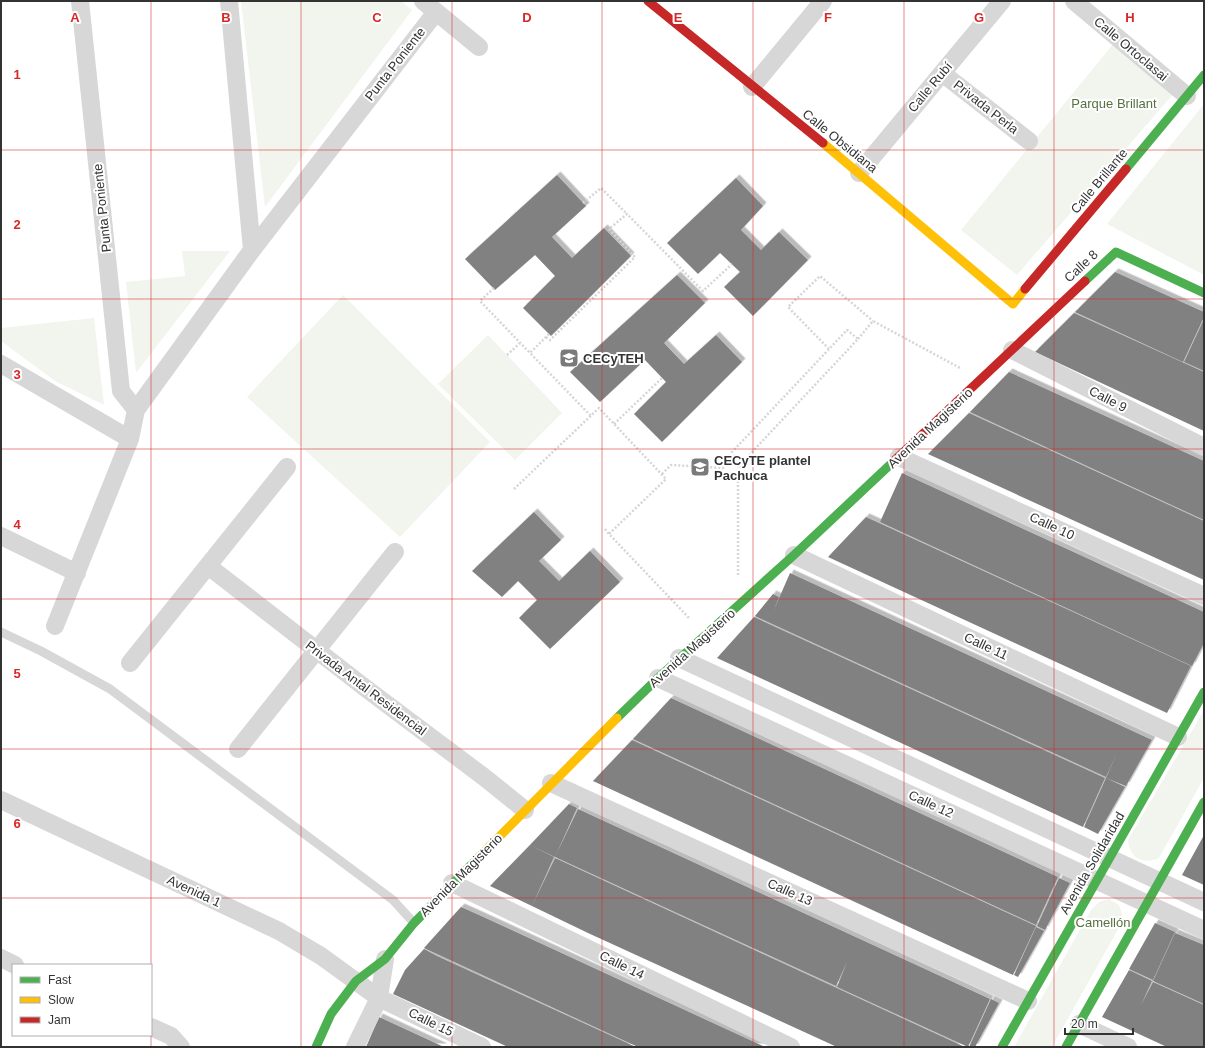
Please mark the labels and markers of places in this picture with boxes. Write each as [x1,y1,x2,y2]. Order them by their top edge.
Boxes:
school or university icon: CECyTEH [558,347,580,369]
place label: CECyTEH [583,351,644,366]
place label: CECyTE plantel Pachuca [714,453,811,483]
school or university icon: CECyTE plantel Pachuca [689,456,711,478]

